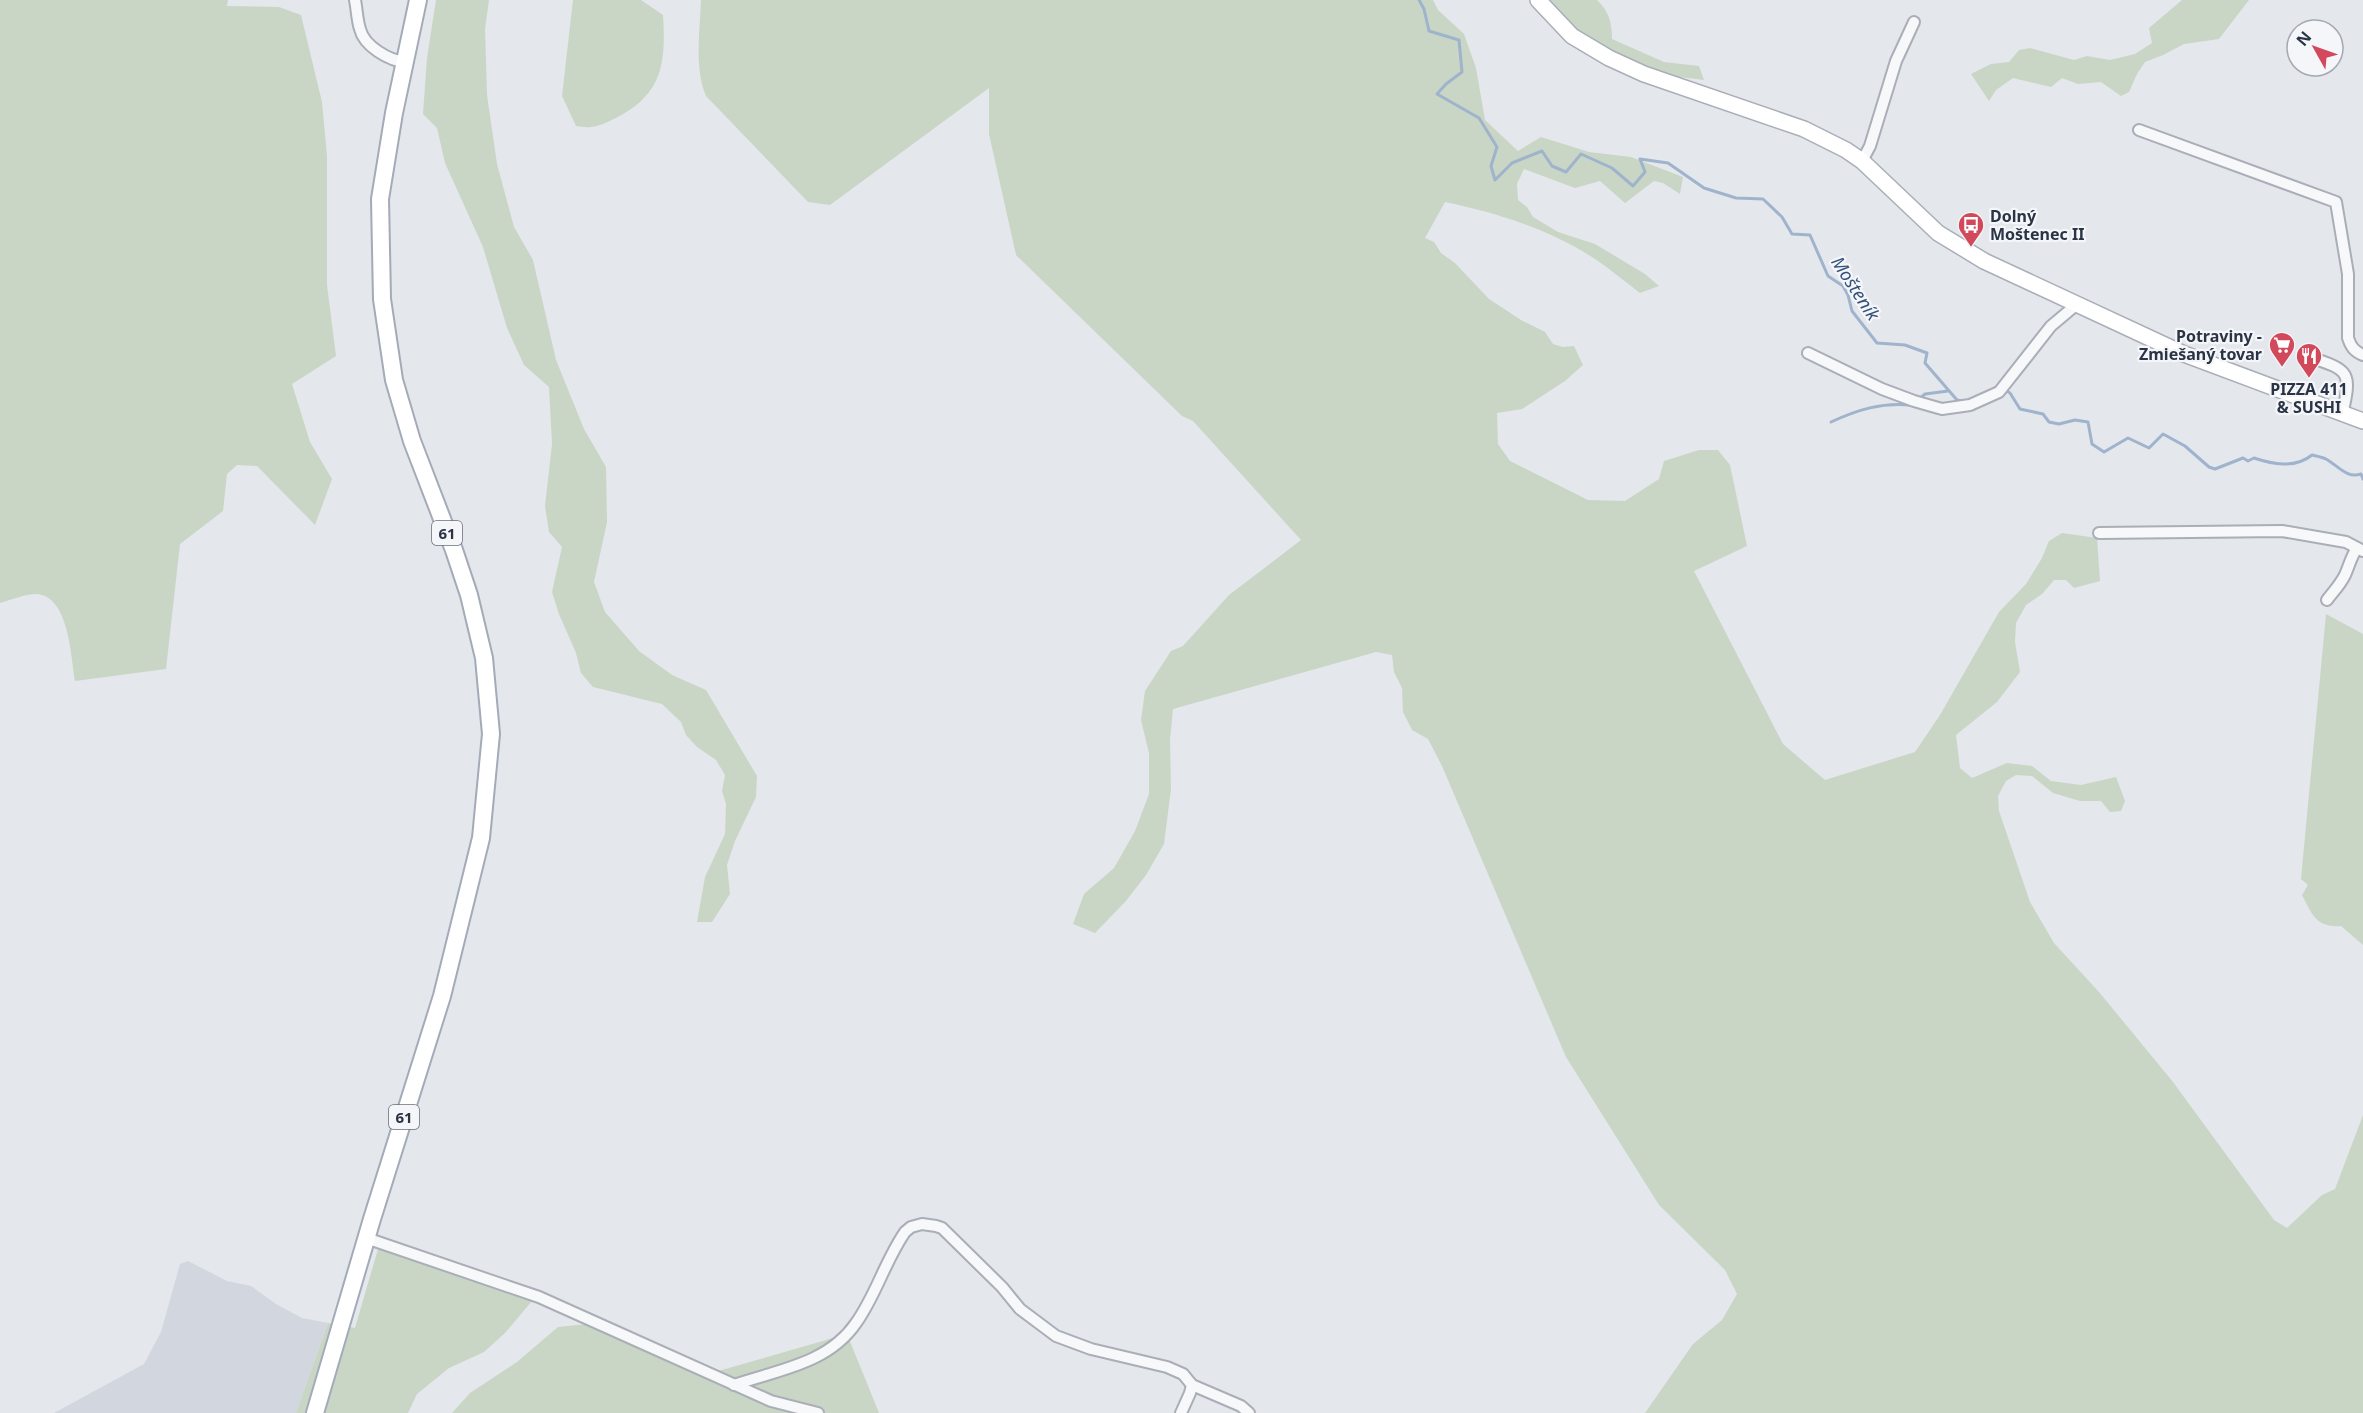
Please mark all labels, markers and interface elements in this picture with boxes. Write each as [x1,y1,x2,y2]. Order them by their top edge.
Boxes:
north arrow [2285,18,2345,78]
text: N [2291,26,2316,50]
place label: Dolný Moštenec II [1990,205,2084,245]
bus stop icon: Dolný Moštenec II [1956,210,1986,248]
water label: Mošteník [1826,251,1886,326]
place label: Potraviny - Zmiešaný tovar [2139,325,2262,365]
supermarket icon: Potraviny - Zmiešaný tovar [2267,330,2297,368]
restaurant icon: PIZZA 411 & SUSHI [2294,341,2324,379]
place label: PIZZA 411 & SUSHI [2270,378,2348,418]
road number: 61 [432,521,462,545]
road number: 61 [389,1105,419,1129]

